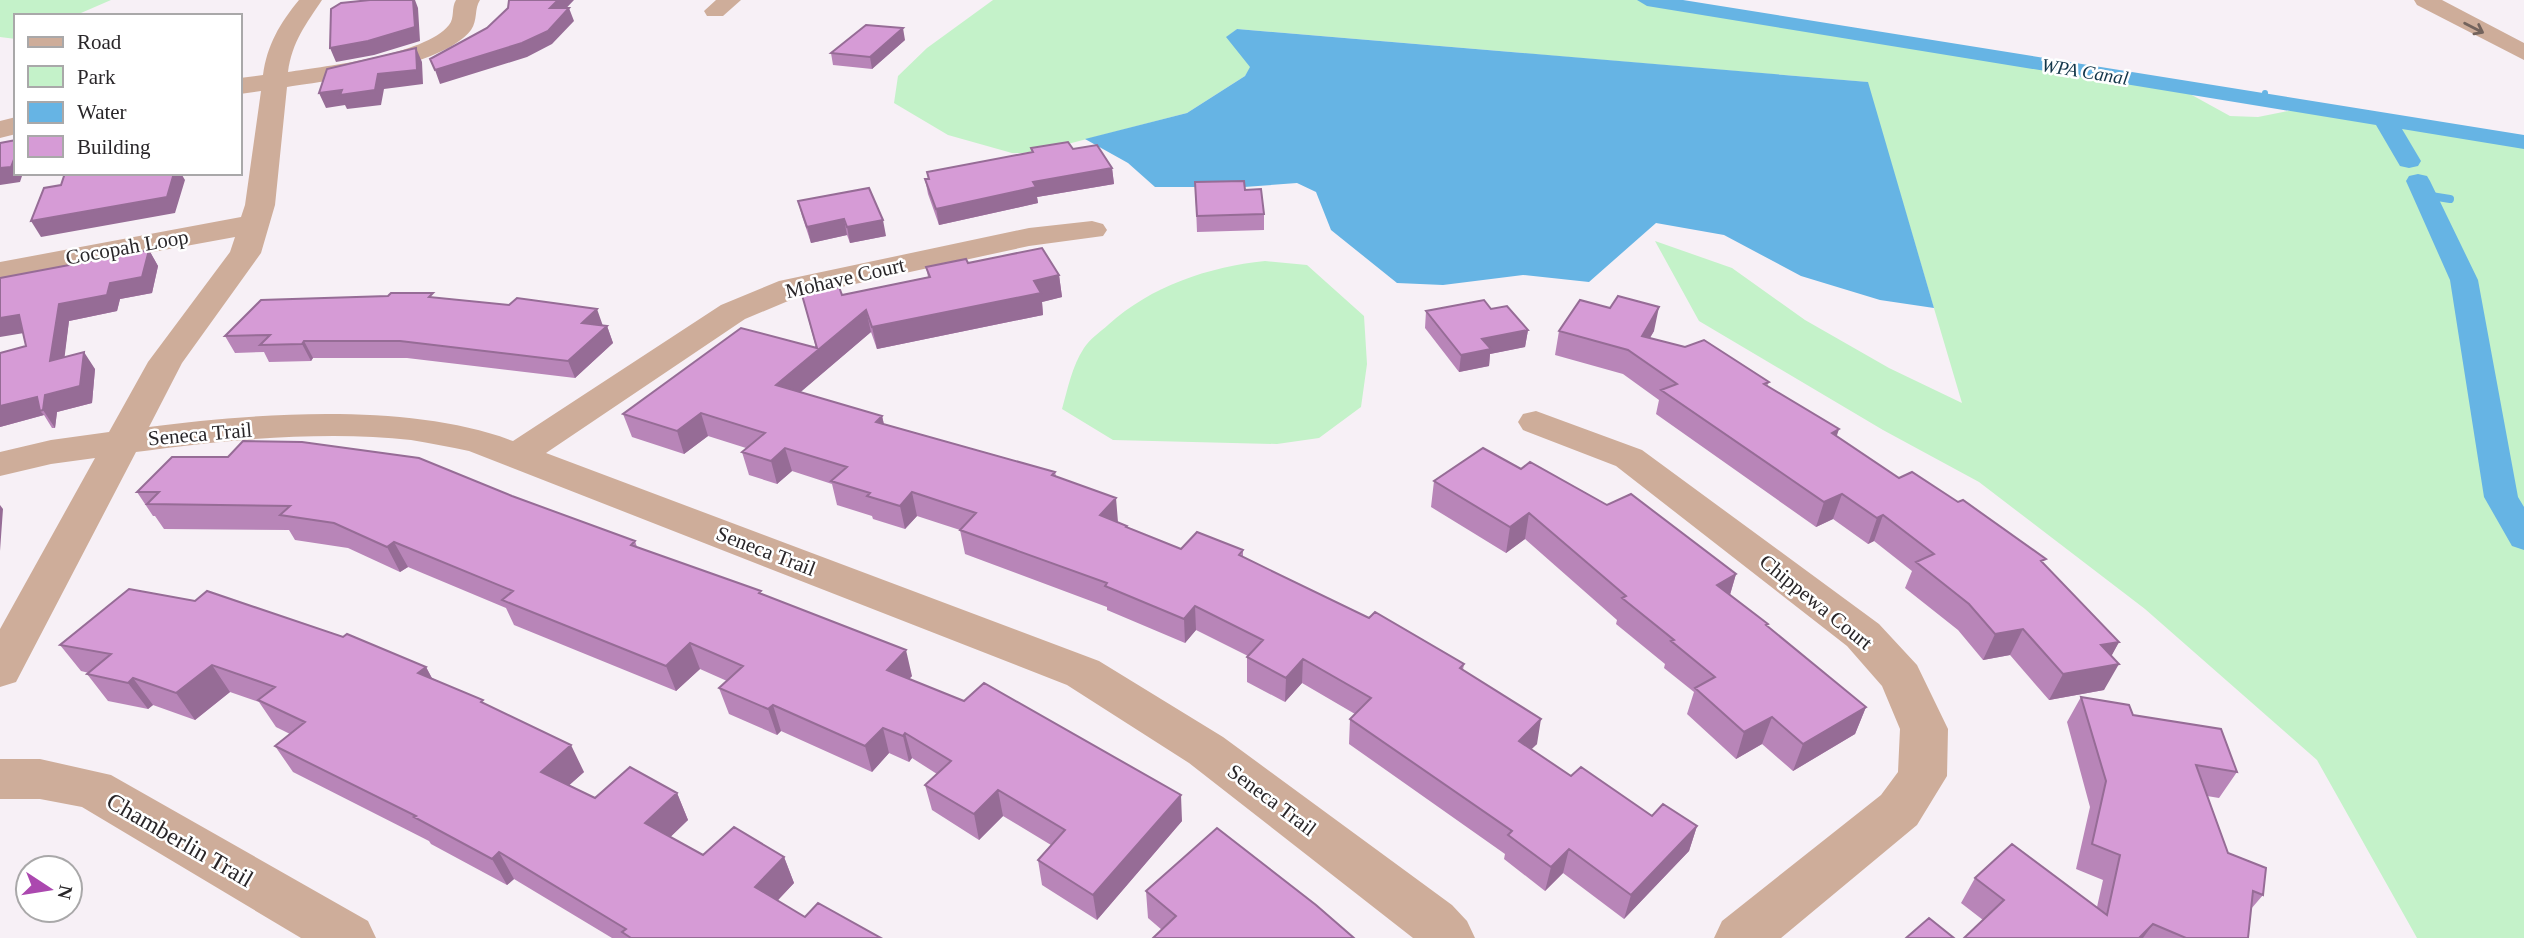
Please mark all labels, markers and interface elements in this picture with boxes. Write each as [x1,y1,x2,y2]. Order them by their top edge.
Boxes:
legend [14,14,242,175]
one-way arrow [2463,22,2484,36]
text: Road [77,30,122,54]
water label: WPA Canal [2040,54,2130,89]
text: Park [77,65,116,89]
text: Water [77,100,127,124]
text: Building [77,135,151,159]
street label: Cocopah Loop [64,224,190,270]
street label: Mohave Court [783,253,907,303]
street label: Seneca Trail [147,417,253,451]
street label: Seneca Trail [713,521,819,581]
street label: Chippewa Court [1755,549,1877,655]
street label: Seneca Trail [1223,759,1321,841]
street label: Chamberlin Trail [102,788,258,893]
north arrow [14,854,84,924]
text: N [53,884,77,902]

